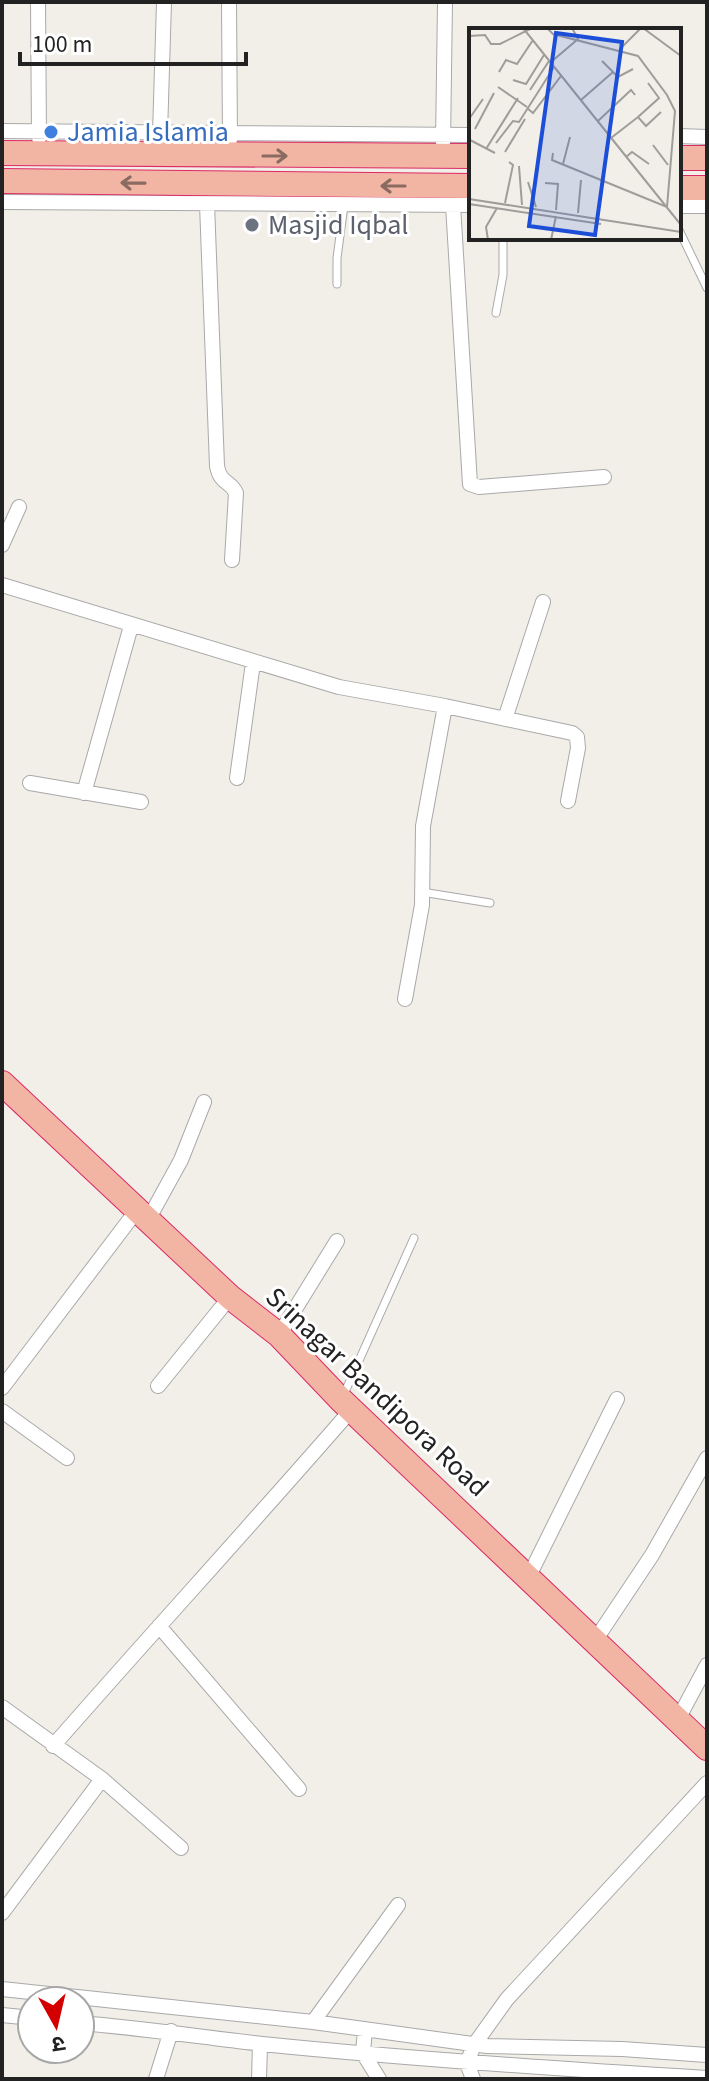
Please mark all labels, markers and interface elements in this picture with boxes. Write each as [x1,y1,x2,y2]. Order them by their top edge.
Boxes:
scale bar [20,16,246,66]
text: 100 m [32,27,92,62]
inset map [469,28,681,240]
place label: Jamia Islamia [67,112,229,152]
marker: Jamia Islamia [42,123,60,141]
one-way arrow [261,148,288,164]
one-way arrow [120,175,147,191]
one-way arrow [380,178,407,194]
place label: Masjid Iqbal [268,205,408,245]
marker: Masjid Iqbal [243,216,261,234]
street label: Srinagar Bandipora Road [257,1278,497,1506]
north arrow [16,1985,96,2065]
text: उ [49,2027,67,2061]

